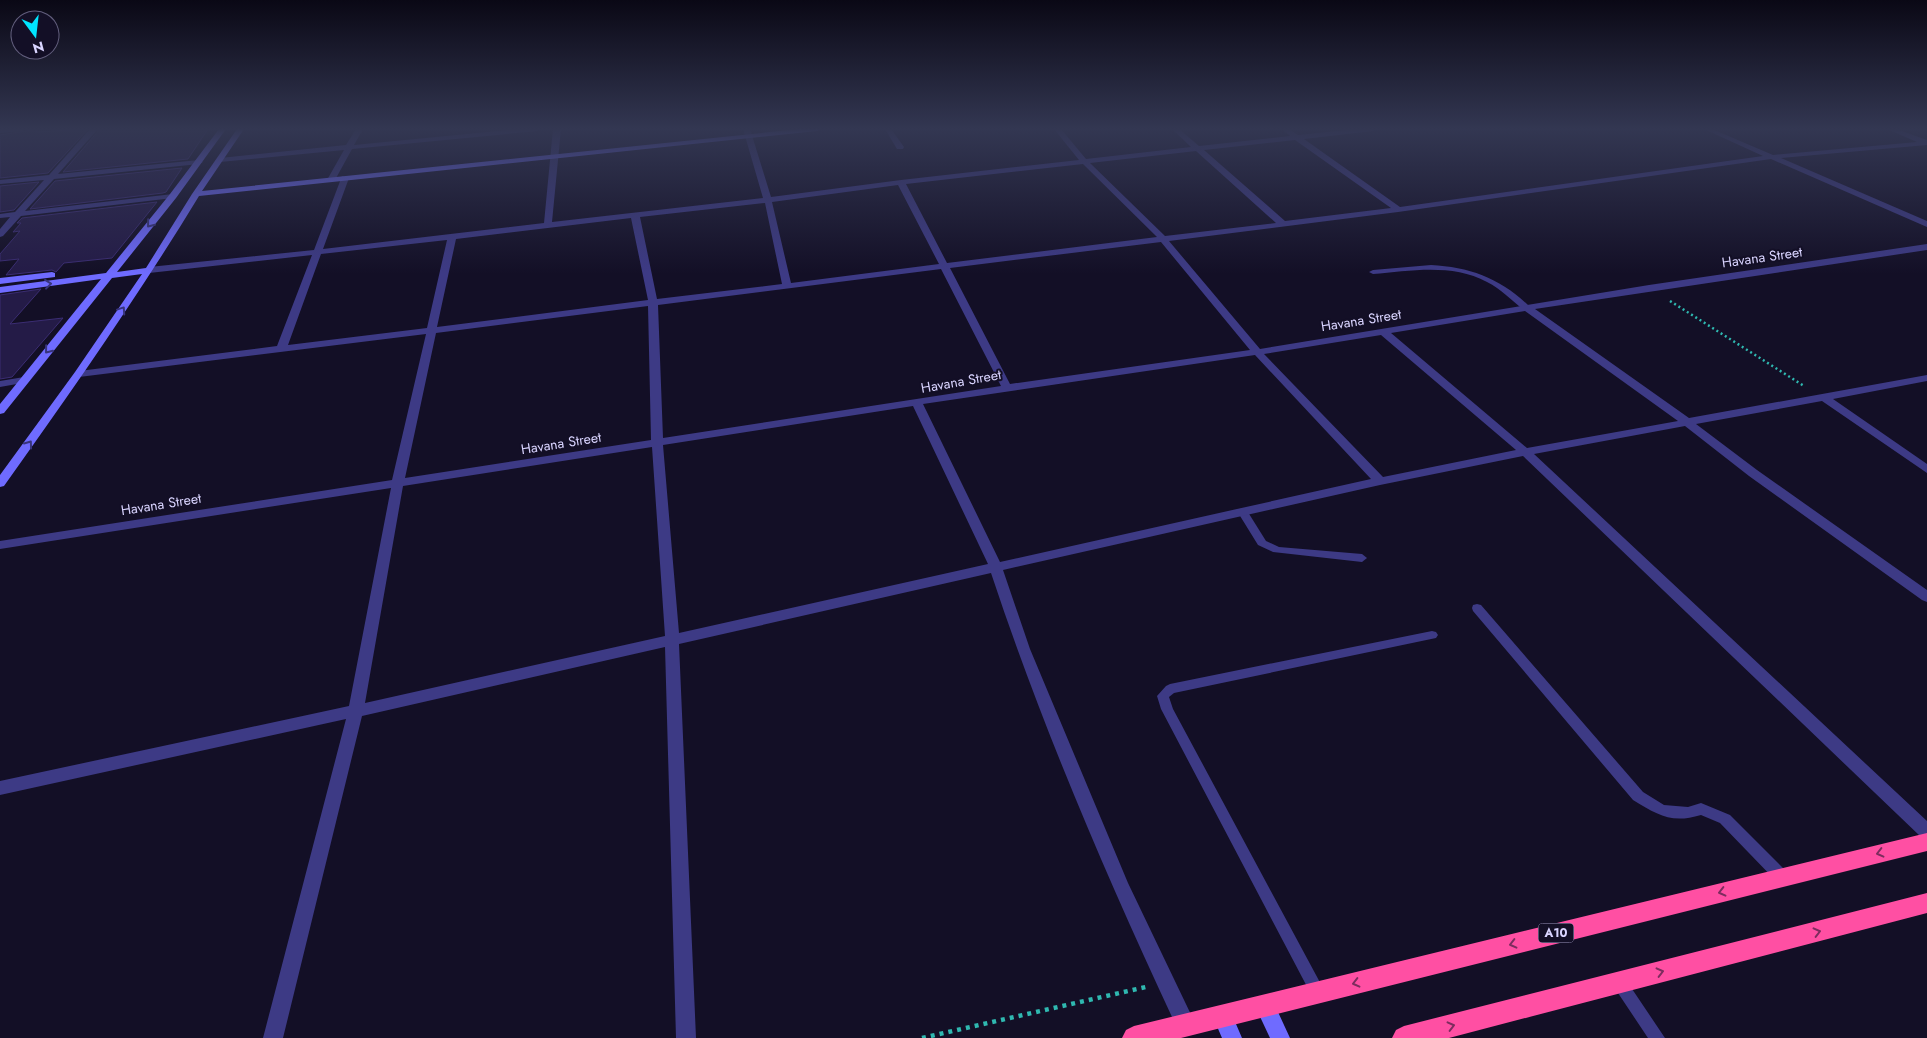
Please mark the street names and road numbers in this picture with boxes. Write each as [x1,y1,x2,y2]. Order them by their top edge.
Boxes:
street label: Havana Street [1720,241,1804,273]
street label: Havana Street [1319,304,1403,336]
street label: Havana Street [919,364,1003,398]
street label: Havana Street [519,427,603,459]
street label: Havana Street [119,488,203,520]
road number: A10 [1538,924,1574,942]

